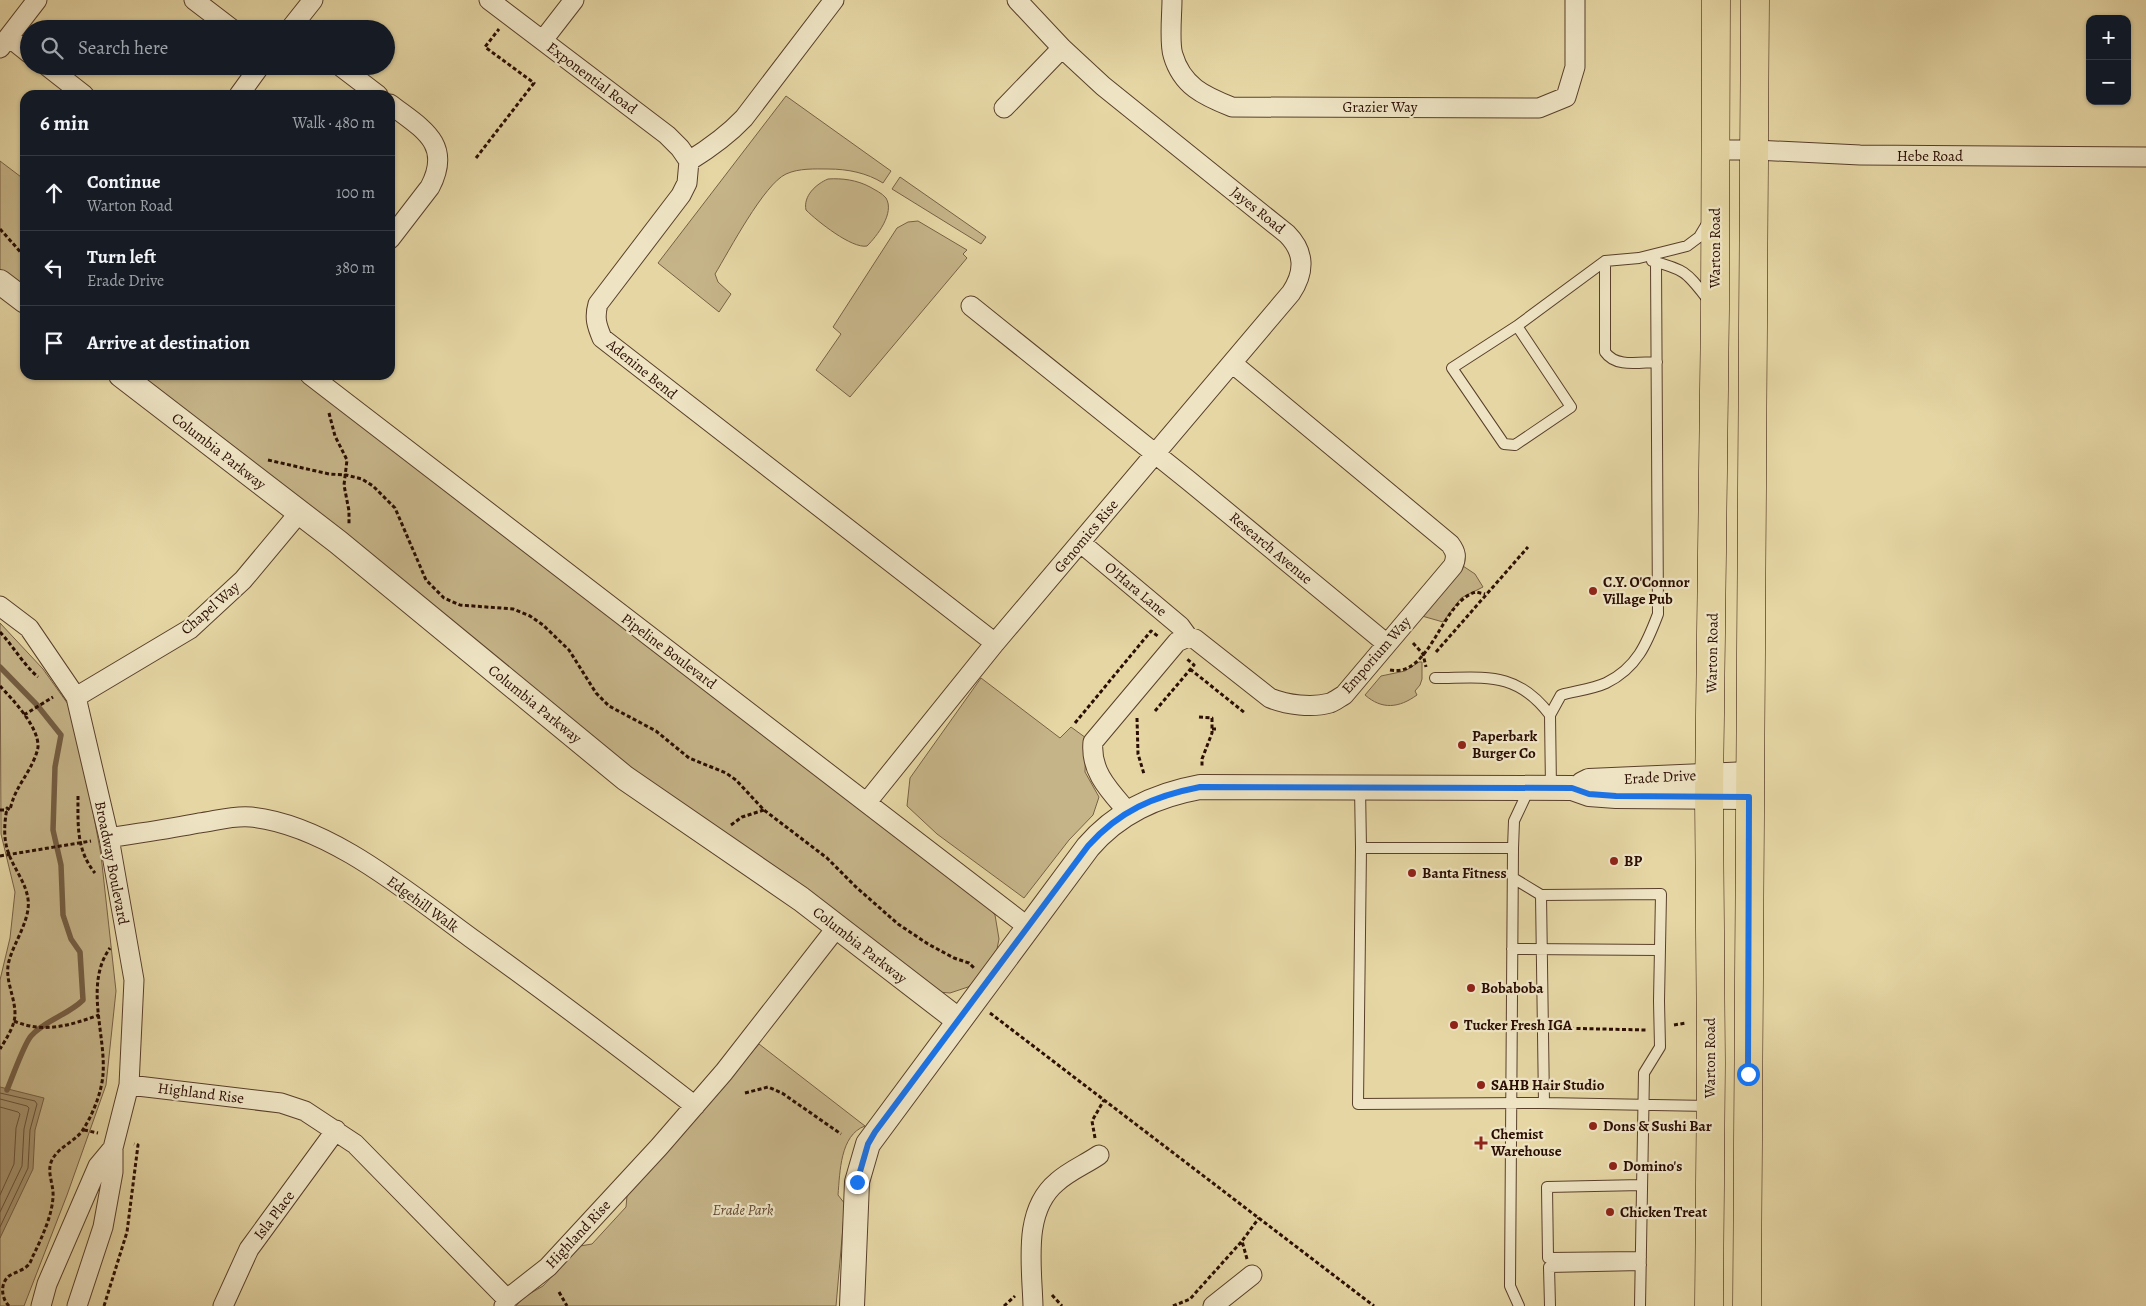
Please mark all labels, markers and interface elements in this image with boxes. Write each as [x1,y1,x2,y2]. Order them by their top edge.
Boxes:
map controls [2086,15,2131,105]
button: + [2086,15,2131,60]
search box [20,20,395,75]
icon: search [38,34,66,62]
text: Search here [78,35,168,61]
street label: Exponential Road [543,37,642,119]
button: − [2086,60,2131,105]
street label: Grazier Way [1342,97,1418,117]
text: 6 min [40,109,89,137]
text: Walk · 480 m [293,112,375,134]
street label: Hebe Road [1897,146,1964,166]
text: Continue [87,169,161,195]
icon: ahead [40,179,68,207]
text: 100 m [336,182,375,204]
street label: Jayes Road [1227,182,1290,239]
text: Warton Road [87,195,173,217]
street label: Warton Road [1705,207,1725,289]
text: Turn left [87,244,156,270]
icon: left [40,254,68,282]
text: 380 m [336,257,375,279]
text: Erade Drive [87,270,164,292]
icon: arrive [40,329,68,357]
text: Arrive at destination [87,330,250,356]
street label: Adenine Bend [602,334,682,404]
street label: Columbia Parkway [168,408,271,494]
street label: Genomics Rise [1049,495,1123,577]
street label: Research Avenue [1225,507,1317,589]
street label: O'Hara Lane [1101,557,1172,621]
place label: C.Y. O'Connor Village Pub [1602,572,1690,609]
street label: Chapel Way [176,577,244,639]
marker: C.Y. O'Connor Village Pub [1587,585,1599,597]
street label: Pipeline Boulevard [617,609,722,694]
street label: Emporium Way [1337,612,1415,698]
street label: Warton Road [1701,612,1723,694]
street label: Columbia Parkway [484,660,586,748]
place label: Paperbark Burger Co [1472,726,1538,763]
marker: Paperbark Burger Co [1456,739,1468,751]
street label: Erade Drive [1623,765,1697,789]
street label: Broadway Boulevard [90,800,134,927]
place label: BP [1624,851,1642,871]
marker: BP [1608,855,1620,867]
place label: Banta Fitness [1422,863,1507,883]
marker: Banta Fitness [1406,867,1418,879]
street label: Edgehill Walk [383,871,463,937]
street label: Columbia Parkway [809,902,912,988]
place label: Bobaboba [1481,978,1544,998]
marker: Bobaboba [1465,982,1477,994]
place label: Tucker Fresh IGA [1464,1015,1573,1035]
street label: Warton Road [1700,1017,1720,1099]
marker: Tucker Fresh IGA [1448,1019,1460,1031]
route start [1737,1063,1760,1086]
place label: SAHB Hair Studio [1491,1075,1605,1095]
street label: Highland Rise [157,1078,246,1108]
marker: SAHB Hair Studio [1475,1079,1487,1091]
place label: Dons & Sushi Bar [1603,1116,1712,1136]
marker: Dons & Sushi Bar [1587,1120,1599,1132]
place label: Chemist Warehouse [1490,1124,1562,1161]
marker: Chemist Warehouse [1475,1137,1487,1149]
place label: Domino's [1623,1156,1682,1176]
marker: Domino's [1607,1160,1619,1172]
route end [846,1171,869,1194]
street label: Isla Place [249,1186,299,1244]
street label: Highland Rise [541,1195,615,1273]
park label: Erade Park [713,1200,774,1220]
place label: Chicken Treat [1620,1202,1707,1222]
marker: Chicken Treat [1604,1206,1616,1218]

